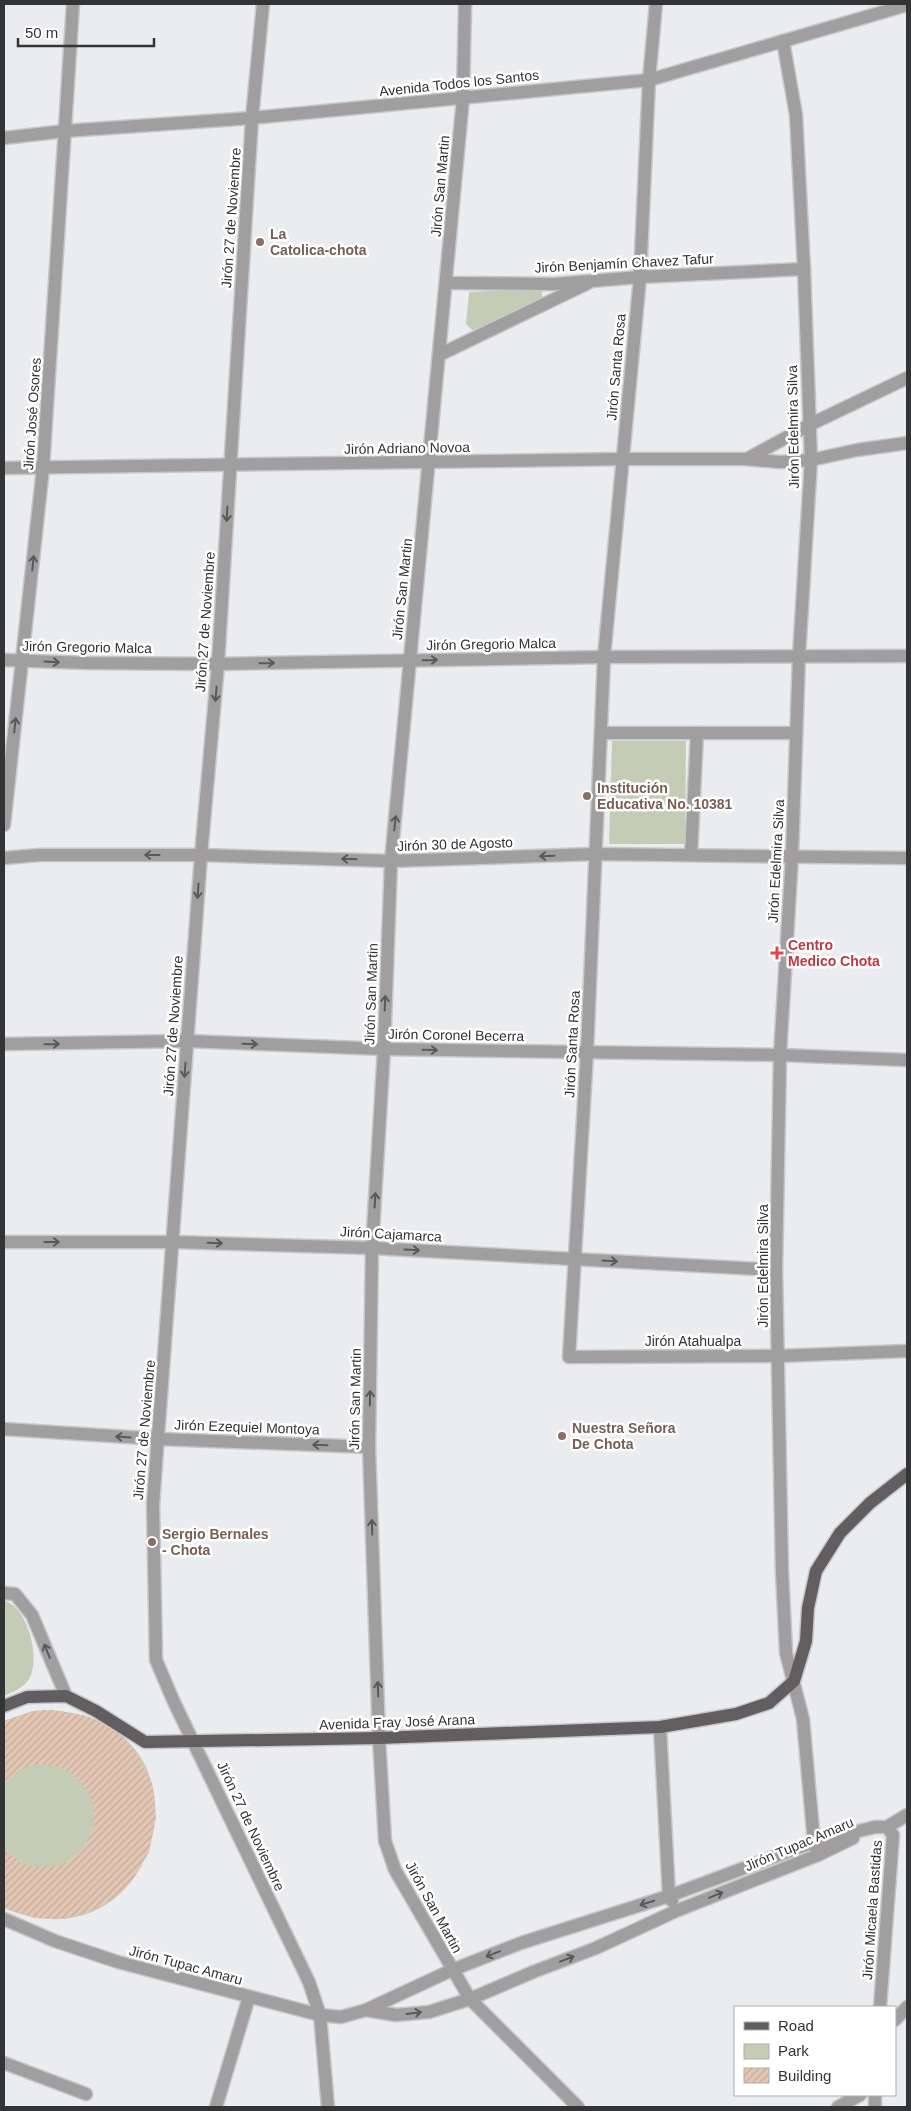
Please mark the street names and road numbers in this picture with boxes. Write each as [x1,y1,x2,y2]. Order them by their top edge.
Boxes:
street label: Avenida Todos los Santos [378,67,540,99]
street label: Jirón San Martin [428,135,452,237]
street label: Jirón 27 de Noviembre [218,147,244,289]
street label: Jirón Benjamín Chavez Tafur [534,250,714,276]
street label: Jirón Santa Rosa [603,313,629,421]
street label: Jirón José Osores [20,357,44,471]
street label: Jirón Edelmira Silva [784,365,802,489]
street label: Jirón Adriano Novoa [344,439,470,457]
street label: Jirón San Martin [389,537,415,641]
street label: Jirón 27 de Noviembre [192,551,218,693]
street label: Jirón Gregorio Malca [426,635,556,653]
street label: Jirón Gregorio Malca [22,638,152,656]
street label: Jirón Edelmira Silva [765,799,787,923]
street label: Jirón 30 de Agosto [397,834,513,854]
street label: Jirón San Martin [361,943,381,1045]
street label: Jirón 27 de Noviembre [160,955,186,1097]
street label: Jirón Santa Rosa [561,990,583,1098]
street label: Jirón Coronel Becerra [388,1026,524,1044]
street label: Jirón Edelmira Silva [755,1204,771,1328]
street label: Jirón Cajamarca [340,1223,443,1245]
street label: Jirón Atahualpa [645,1333,741,1349]
street label: Jirón San Martin [346,1348,364,1450]
street label: Jirón 27 de Noviembre [130,1359,158,1501]
street label: Jirón Ezequiel Montoya [174,1416,320,1438]
street label: Avenida Fray José Arana [319,1711,476,1733]
street label: Jirón 27 de Noviembre [214,1759,288,1893]
street label: Jirón Tupac Amaru [742,1814,856,1874]
street label: Jirón Micaela Bastidas [859,1840,885,1980]
street label: Jirón San Martin [402,1859,466,1955]
street label: Jirón Tupac Amaru [128,1942,244,1988]

